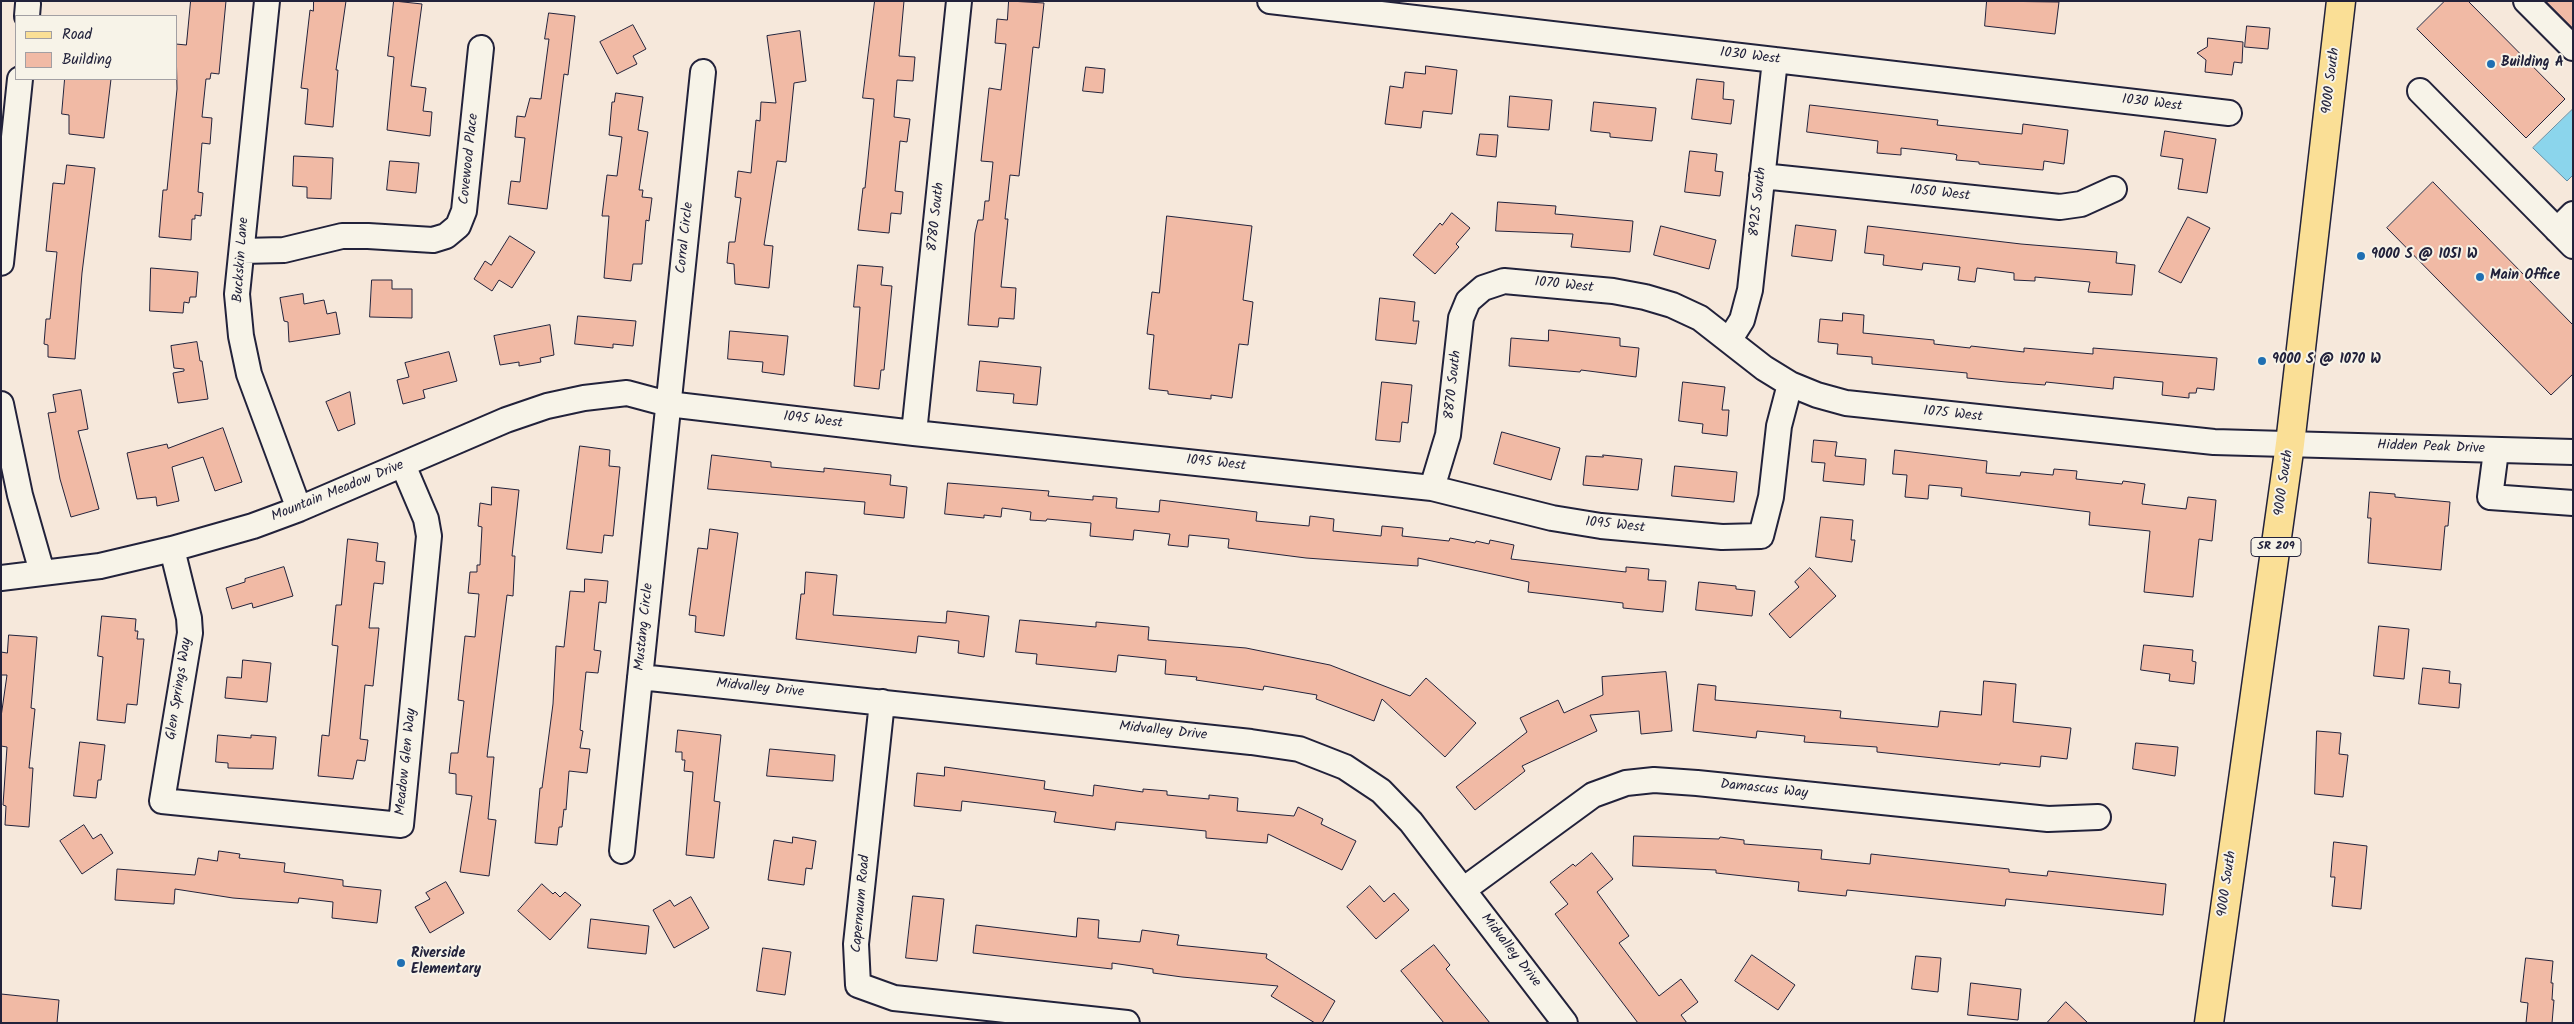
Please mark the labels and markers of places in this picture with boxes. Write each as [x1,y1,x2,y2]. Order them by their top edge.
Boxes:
place label: Building A [2501,56,2564,72]
marker: Building A [2485,58,2497,70]
place label: 9000 S @ 1051 W [2371,248,2478,264]
marker: 9000 S @ 1051 W [2355,250,2367,262]
place label: Main Office [2490,269,2560,285]
marker: Main Office [2474,271,2486,283]
place label: 9000 S @ 1070 W [2272,353,2381,369]
marker: 9000 S @ 1070 W [2256,355,2268,367]
place label: Riverside Elementary [411,947,481,980]
marker: Riverside Elementary [395,957,407,969]

